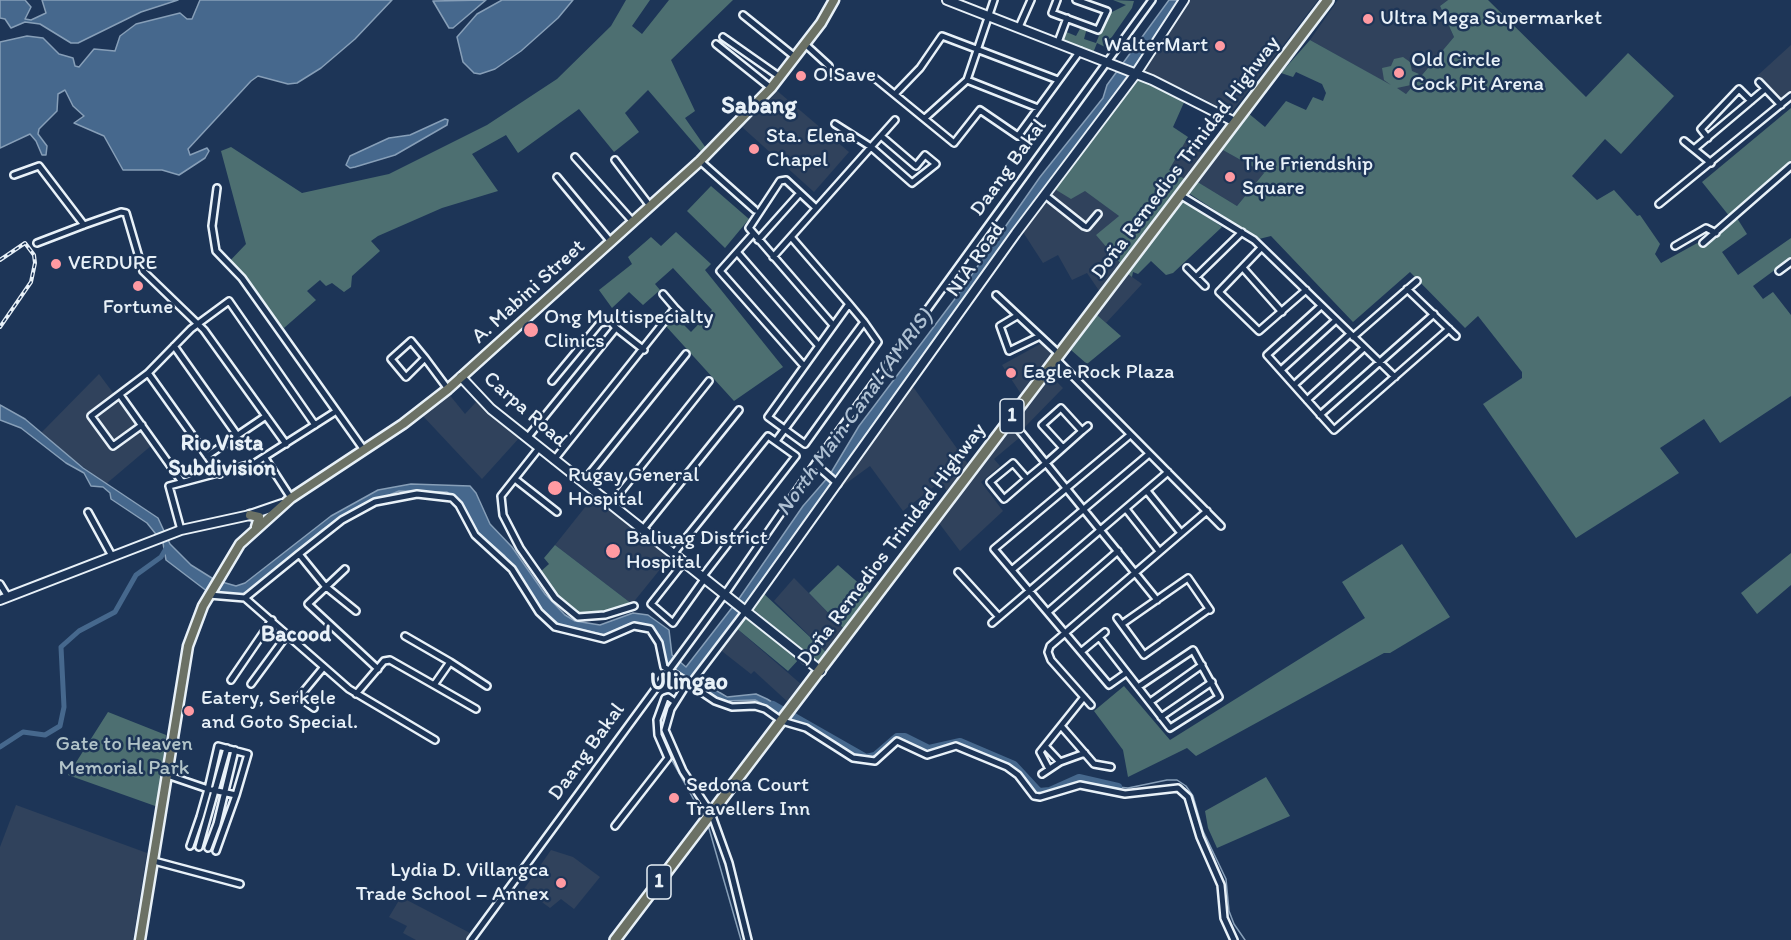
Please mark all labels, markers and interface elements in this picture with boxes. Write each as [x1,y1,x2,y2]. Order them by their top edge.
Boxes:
place label: Ultra Mega Supermarket [1380,6,1602,32]
marker: Ultra Mega Supermarket [1361,12,1375,26]
street label: Doña Remedios Trinidad Highway [1086,31,1286,285]
place label: WalterMart [1104,33,1208,59]
marker: WalterMart [1213,39,1227,53]
place label: Old Circle Cock Pit Arena [1411,48,1544,98]
place label: O!Save [813,63,876,89]
marker: Old Circle Cock Pit Arena [1392,66,1406,80]
marker: O!Save [794,69,808,83]
district label: Sabang [721,93,797,121]
street label: Daang Bakal [965,114,1053,222]
place label: Sta. Elena Chapel [766,124,856,174]
marker: Sta. Elena Chapel [747,142,761,156]
place label: The Friendship Square [1242,152,1373,202]
marker: The Friendship Square [1223,170,1237,184]
street label: NIA Road [941,218,1011,302]
street label: A. Mabini Street [467,235,591,349]
place label: VERDURE [68,251,157,277]
marker: VERDURE [49,257,63,271]
marker: Fortune [131,279,145,293]
place label: Fortune [103,295,173,321]
place label: Ong Multispecialty Clinics [544,305,713,355]
water label: North Main Canal (AMRIS) [771,305,939,521]
marker: Ong Multispecialty Clinics [522,321,540,339]
place label: Eagle Rock Plaza [1023,360,1174,386]
marker: Eagle Rock Plaza [1004,366,1018,380]
street label: Carpa Road [478,367,572,453]
road number: 1 [1000,399,1024,433]
street label: Doña Remedios Trinidad Highway [792,418,992,672]
district label: Rio Vista Subdivision [168,431,276,482]
place label: Rugay General Hospital [568,463,699,513]
marker: Rugay General Hospital [546,479,564,497]
place label: Baliuag District Hospital [626,526,768,576]
marker: Baliuag District Hospital [604,542,622,560]
district label: Bacood [261,622,331,648]
district label: Ulingao [650,669,728,697]
place label: Eatery, Serkele and Goto Special. [201,686,358,736]
street label: Daang Bakal [543,698,631,806]
marker: Eatery, Serkele and Goto Special. [182,704,196,718]
park label: Gate to Heaven Memorial Park [55,732,193,782]
place label: Sedona Court Travellers Inn [686,773,810,823]
marker: Sedona Court Travellers Inn [667,791,681,805]
place label: Lydia D. Villangca Trade School – Annex [356,858,549,908]
road number: 1 [647,865,671,899]
marker: Lydia D. Villangca Trade School – Annex [554,876,568,890]

